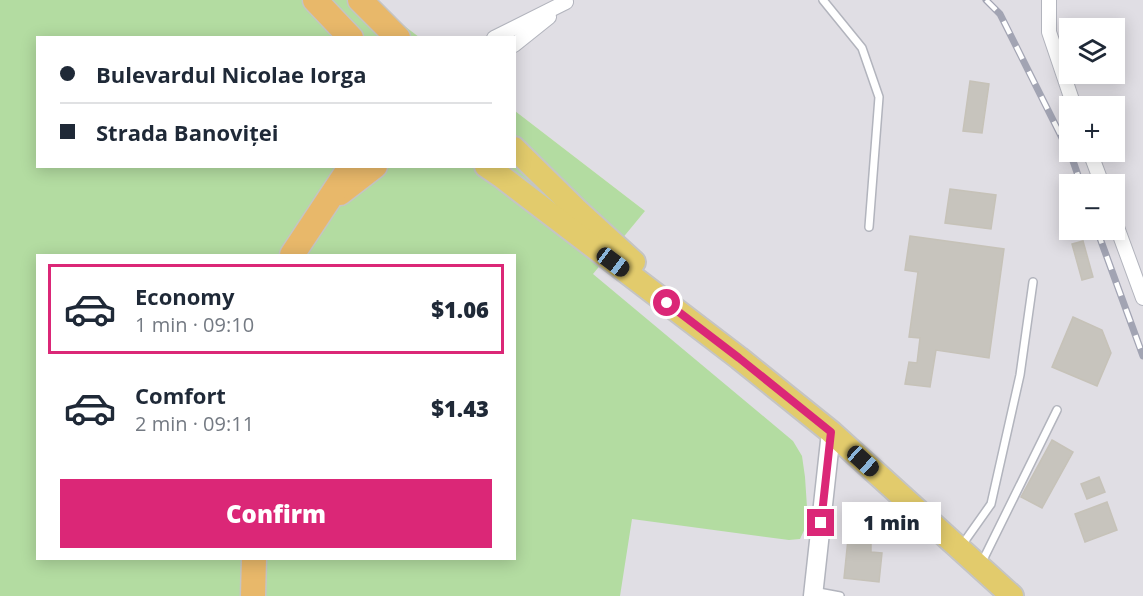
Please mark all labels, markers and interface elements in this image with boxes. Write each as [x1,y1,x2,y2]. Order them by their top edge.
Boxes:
map controls [1059,18,1125,240]
button: layers [1059,18,1125,84]
text: Bulevardul Nicolae Iorga [96,59,366,89]
button: + [1059,96,1125,162]
text: Strada Banoviței [96,117,279,147]
button: − [1059,174,1125,240]
car [593,244,633,280]
text: Economy [135,281,234,311]
icon: car [63,282,117,336]
route start [653,289,680,316]
text: $1.06 [431,294,489,324]
text: 1 min · 09:10 [135,311,254,338]
text: Comfort [135,380,226,410]
icon: car [63,381,117,435]
text: $1.43 [431,393,489,423]
text: 2 min · 09:11 [135,410,254,437]
car [844,442,882,480]
button: Confirm [60,479,492,548]
callout: 1 min [842,502,941,544]
route end [807,509,834,536]
text: 1 min [863,509,920,536]

